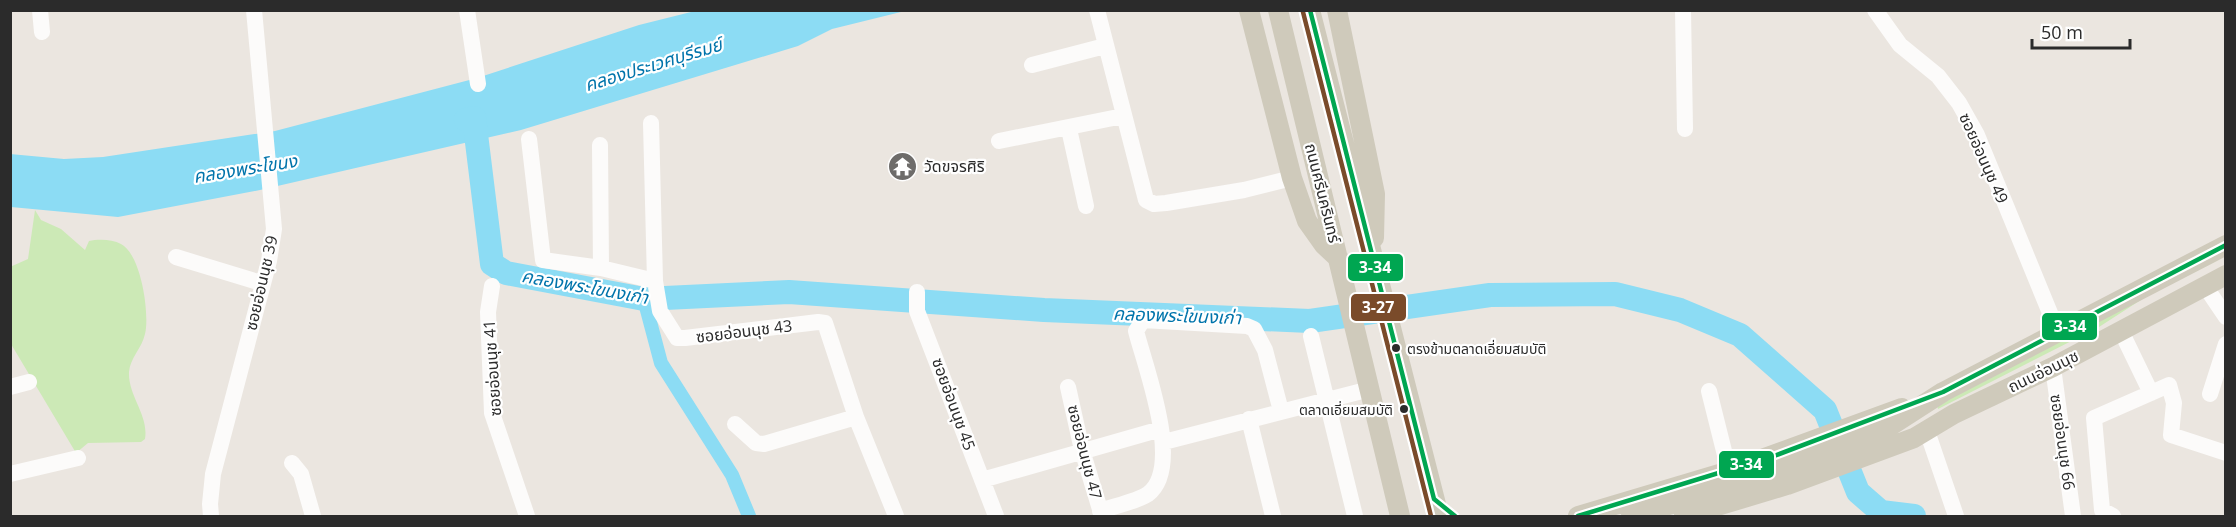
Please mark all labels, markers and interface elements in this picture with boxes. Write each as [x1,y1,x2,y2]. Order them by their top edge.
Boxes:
scale bar [2032,12,2130,50]
text: 50 m [2041,20,2083,44]
water label: คลองประเวศบุรีรมย์ [581,31,728,96]
street label: ซอยอ่อนนุช 49 [1954,109,2014,207]
street label: ถนนศรีนครินทร์ [1300,141,1346,246]
water label: คลองพระโขนง [191,148,300,188]
temple icon: วัดขจรศิริ [887,150,919,182]
place label: วัดขจรศิริ [924,155,985,177]
street label: ซอยอ่อนนุช 39 [239,233,283,333]
line badge: 3-34 [1347,253,1404,282]
text: 3-34 [1359,256,1391,278]
water label: คลองพระโขนงเก่า [520,263,651,309]
line badge: 3-27 [1350,293,1407,322]
text: 3-27 [1362,296,1394,318]
water label: คลองพระโขนงเก่า [1113,301,1242,329]
line badge: 3-34 [2041,312,2098,341]
street label: ซอยอ่อนนุช 43 [695,314,793,348]
text: 3-34 [2054,315,2086,337]
street label: ซอยอ่อนนุช 41 [478,319,506,417]
place label: ตรงข้ามตลาดเอี่ยมสมบัติ [1407,339,1546,358]
marker: ตรงข้ามตลาดเอี่ยมสมบัติ [1390,342,1402,354]
street label: ถนนอ่อนนุช [2004,344,2082,398]
street label: ซอยอ่อนนุช 45 [927,355,981,453]
street label: ซอยอ่อนนุช 66 [2045,393,2081,491]
place label: ตลาดเอี่ยมสมบัติ [1299,400,1393,419]
street label: ซอยอ่อนนุช 47 [1063,402,1107,502]
marker: ตลาดเอี่ยมสมบัติ [1398,403,1410,415]
line badge: 3-34 [1718,450,1775,479]
text: 3-34 [1730,453,1762,475]

